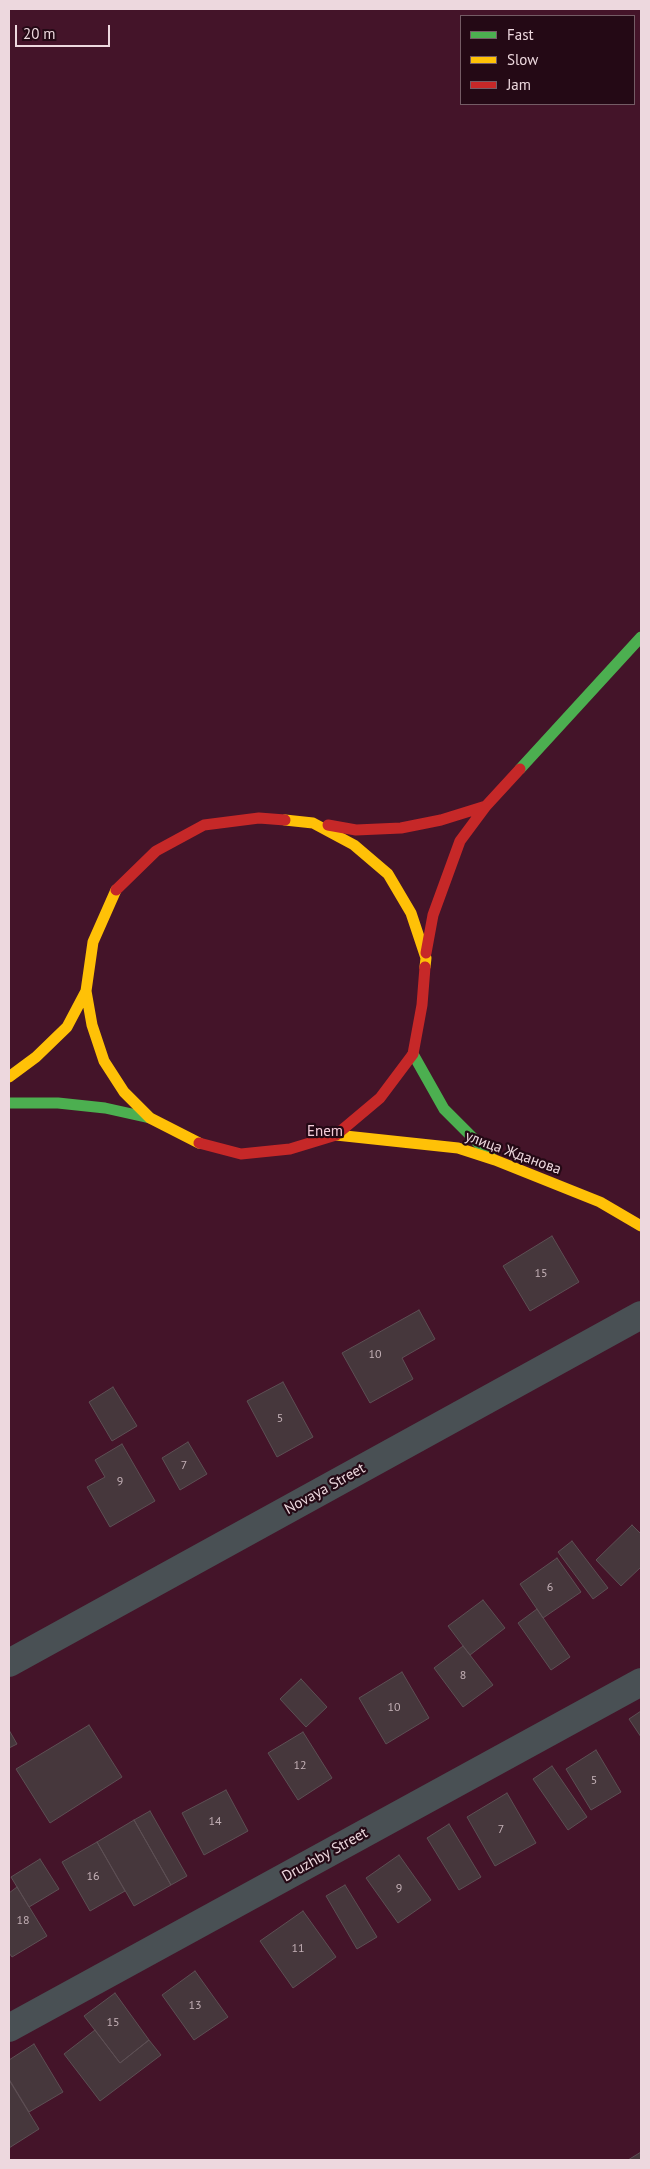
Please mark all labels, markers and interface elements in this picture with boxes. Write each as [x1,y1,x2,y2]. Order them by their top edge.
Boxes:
scale bar [18,15,112,47]
legend [460,15,635,105]
text: 20 m [23,24,56,43]
text: Fast [507,25,534,44]
text: Slow [507,50,538,69]
text: Jam [507,75,531,94]
park label: Enem [307,1123,343,1141]
street label: улица Жданова [463,1127,563,1179]
house number: 15 [534,1267,548,1281]
house number: 10 [368,1348,382,1362]
house number: 5 [277,1412,283,1426]
house number: 7 [181,1459,187,1473]
street label: Novaya Street [282,1459,368,1519]
house number: 9 [117,1475,123,1489]
house number: 6 [547,1581,553,1595]
house number: 8 [460,1669,466,1683]
house number: 10 [387,1701,401,1715]
house number: 12 [293,1759,307,1773]
house number: 5 [591,1774,597,1788]
house number: 14 [208,1815,222,1829]
house number: 7 [498,1823,504,1837]
street label: Druzhby Street [279,1824,371,1886]
house number: 16 [86,1870,100,1884]
house number: 9 [396,1882,402,1896]
house number: 18 [16,1914,30,1928]
house number: 11 [291,1942,305,1956]
house number: 13 [188,1999,202,2013]
house number: 15 [106,2016,120,2030]

